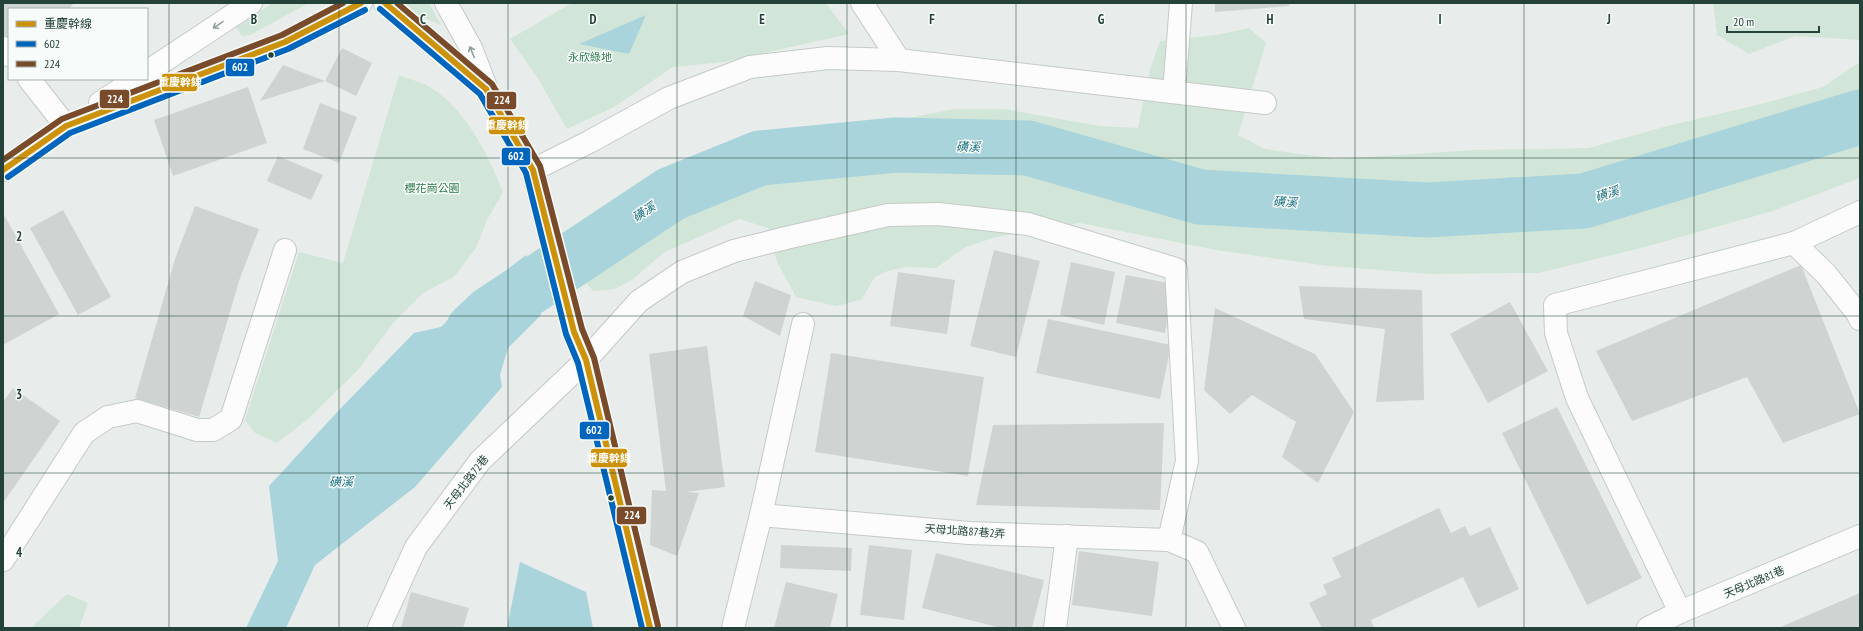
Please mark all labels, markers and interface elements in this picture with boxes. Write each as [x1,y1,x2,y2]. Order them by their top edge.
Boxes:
legend [8,8,148,80]
scale bar [1727,8,1819,34]
text: B [251,11,257,28]
text: C [420,11,426,28]
text: D [590,11,597,28]
text: E [759,11,765,28]
text: F [929,11,935,28]
text: G [1098,11,1105,28]
text: H [1267,11,1274,28]
text: I [1438,11,1442,28]
text: J [1606,11,1611,28]
text: 20 m [1733,14,1754,29]
text: 重慶幹線 [44,16,92,31]
one-way arrow [213,21,224,29]
text: 602 [44,36,60,51]
one-way arrow [468,47,476,59]
unlabelled marker [266,50,276,60]
park label: 永欣綠地 [568,50,612,64]
text: 224 [44,56,61,71]
line badge: 602 [225,58,255,77]
text: 602 [232,60,248,74]
line badge: 重慶幹線 [161,73,198,92]
text: 重慶幹線 [158,75,202,89]
line badge: 224 [99,89,130,109]
line badge: 224 [486,91,517,110]
text: 224 [107,92,124,106]
text: 224 [494,93,511,107]
line badge: 重慶幹線 [488,116,526,135]
text: 重慶幹線 [485,118,529,132]
water label: 磺溪 [956,139,982,154]
line badge: 602 [501,147,531,166]
text: 602 [508,149,524,163]
park label: 櫻花崗公園 [405,181,460,195]
water label: 磺溪 [1593,182,1622,204]
water label: 磺溪 [1273,193,1300,210]
water label: 磺溪 [630,198,660,224]
text: 2 [16,228,22,245]
text: 3 [16,386,22,403]
line badge: 602 [579,421,610,440]
text: 602 [586,423,602,437]
line badge: 重慶幹線 [590,448,628,468]
text: 重慶幹線 [587,451,631,465]
street label: 天母北路72巷 [441,452,491,512]
water label: 磺溪 [329,474,355,489]
unlabelled marker [606,493,616,503]
line badge: 224 [616,506,647,525]
text: 224 [624,508,641,522]
street label: 天母北路87巷2弄 [924,521,1006,541]
text: 4 [16,544,23,561]
street label: 天母北路81巷 [1721,563,1787,601]

